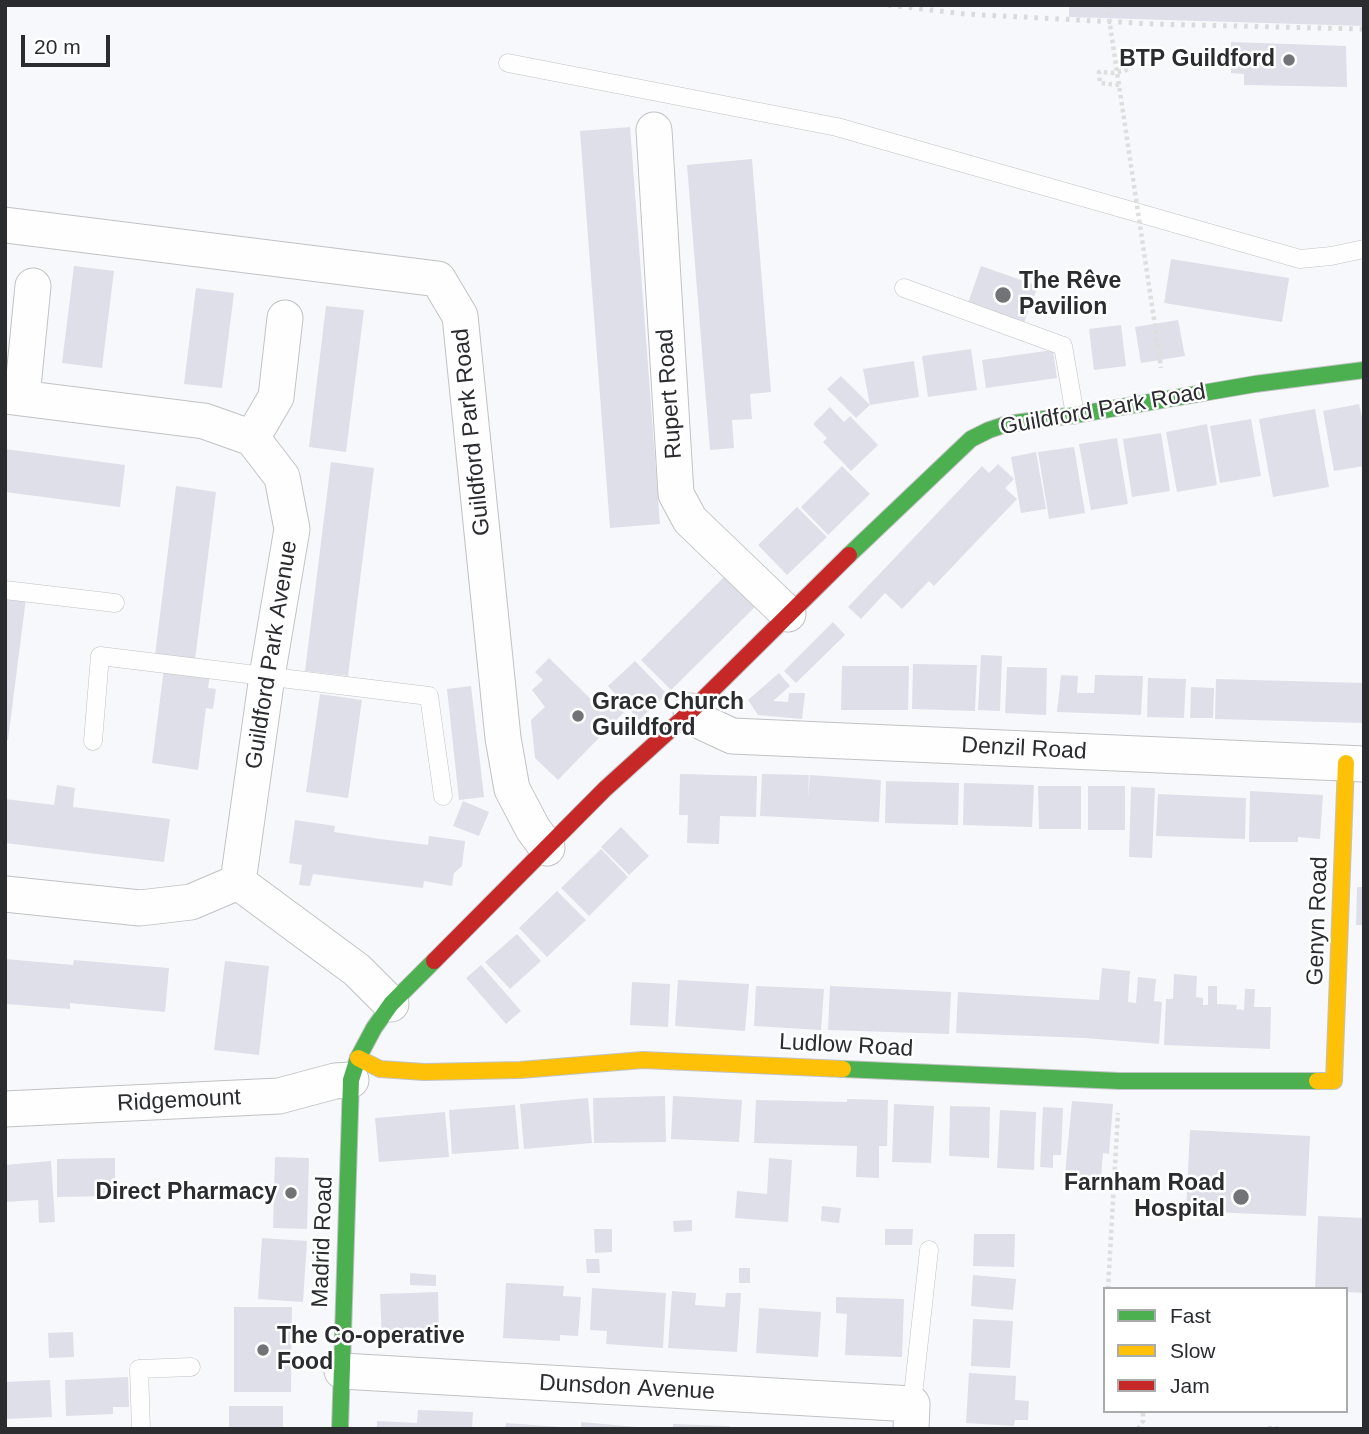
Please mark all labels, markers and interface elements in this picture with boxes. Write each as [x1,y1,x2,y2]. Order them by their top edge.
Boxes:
scale bar [24,21,114,65]
text: 20 m [34,35,81,58]
place label: BTP Guildford [1119,46,1275,74]
marker: BTP Guildford [1281,52,1297,68]
place label: The Rêve Pavilion [1019,268,1121,322]
marker: The Rêve Pavilion [993,285,1013,305]
street label: Guildford Park Road [447,327,497,537]
street label: Rupert Road [652,328,688,460]
street label: Guildford Park Road [998,378,1208,442]
street label: Guildford Park Avenue [240,539,304,771]
place label: Grace Church Guildford [592,689,744,743]
marker: Grace Church Guildford [570,708,586,724]
street label: Denzil Road [961,732,1087,766]
street label: Genyn Road [1302,856,1334,986]
street label: Ludlow Road [778,1029,914,1063]
street label: Ridgemount [116,1084,242,1118]
place label: Farnham Road Hospital [1064,1170,1225,1224]
street label: Madrid Road [307,1176,339,1308]
place label: Direct Pharmacy [95,1179,277,1207]
marker: Direct Pharmacy [283,1185,299,1201]
marker: Farnham Road Hospital [1231,1187,1251,1207]
legend [1103,1287,1348,1413]
text: Fast [1170,1304,1211,1327]
place label: The Co-operative Food [277,1323,465,1377]
text: Slow [1170,1339,1216,1362]
marker: The Co-operative Food [255,1342,271,1358]
street label: Dunsdon Avenue [538,1370,716,1406]
text: Jam [1170,1374,1210,1397]

